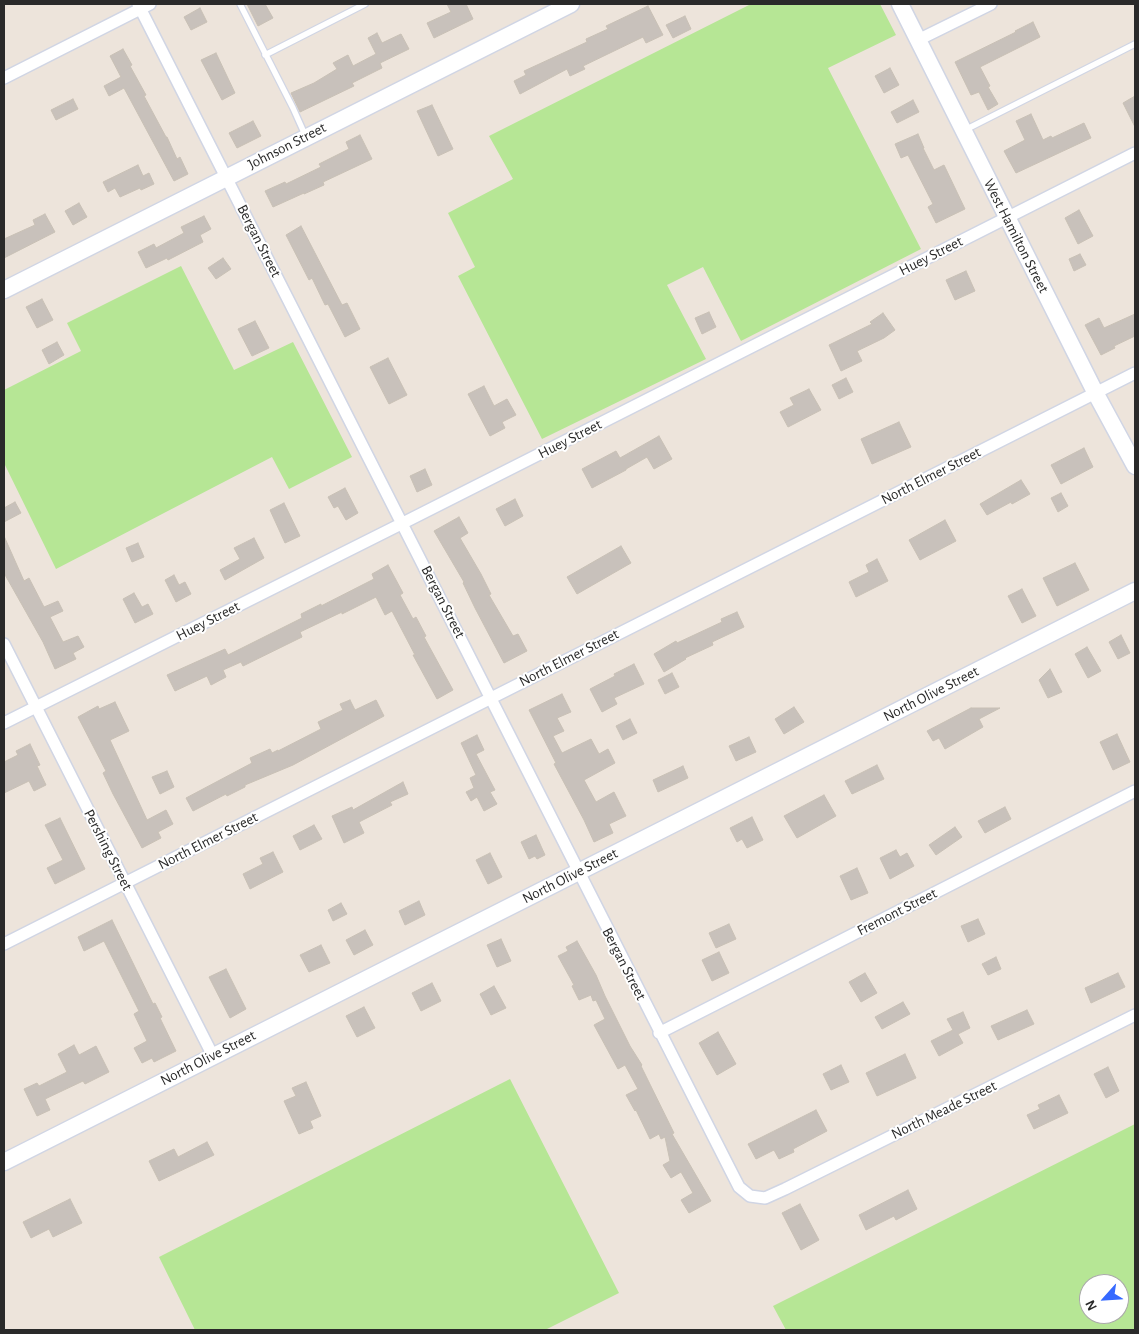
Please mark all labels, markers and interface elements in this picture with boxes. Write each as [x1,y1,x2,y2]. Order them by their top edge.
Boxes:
street label: Johnson Street [245,119,329,173]
street label: West Hamilton Street [979,176,1053,296]
street label: Bergan Street [233,202,285,280]
street label: Huey Street [896,232,966,280]
street label: Huey Street [535,415,605,463]
street label: North Elmer Street [878,443,984,509]
street label: Bergan Street [417,563,469,641]
street label: Huey Street [173,597,243,645]
street label: North Elmer Street [516,625,622,691]
street label: North Olive Street [880,662,982,726]
street label: Pershing Street [80,806,136,894]
street label: North Elmer Street [155,808,261,874]
street label: North Olive Street [519,844,621,908]
street label: Fremont Street [854,884,940,940]
street label: Bergan Street [598,925,650,1003]
street label: North Olive Street [157,1026,259,1090]
street label: North Meade Street [888,1077,1000,1143]
north arrow [1079,1274,1129,1324]
text: N [1083,1298,1100,1313]

